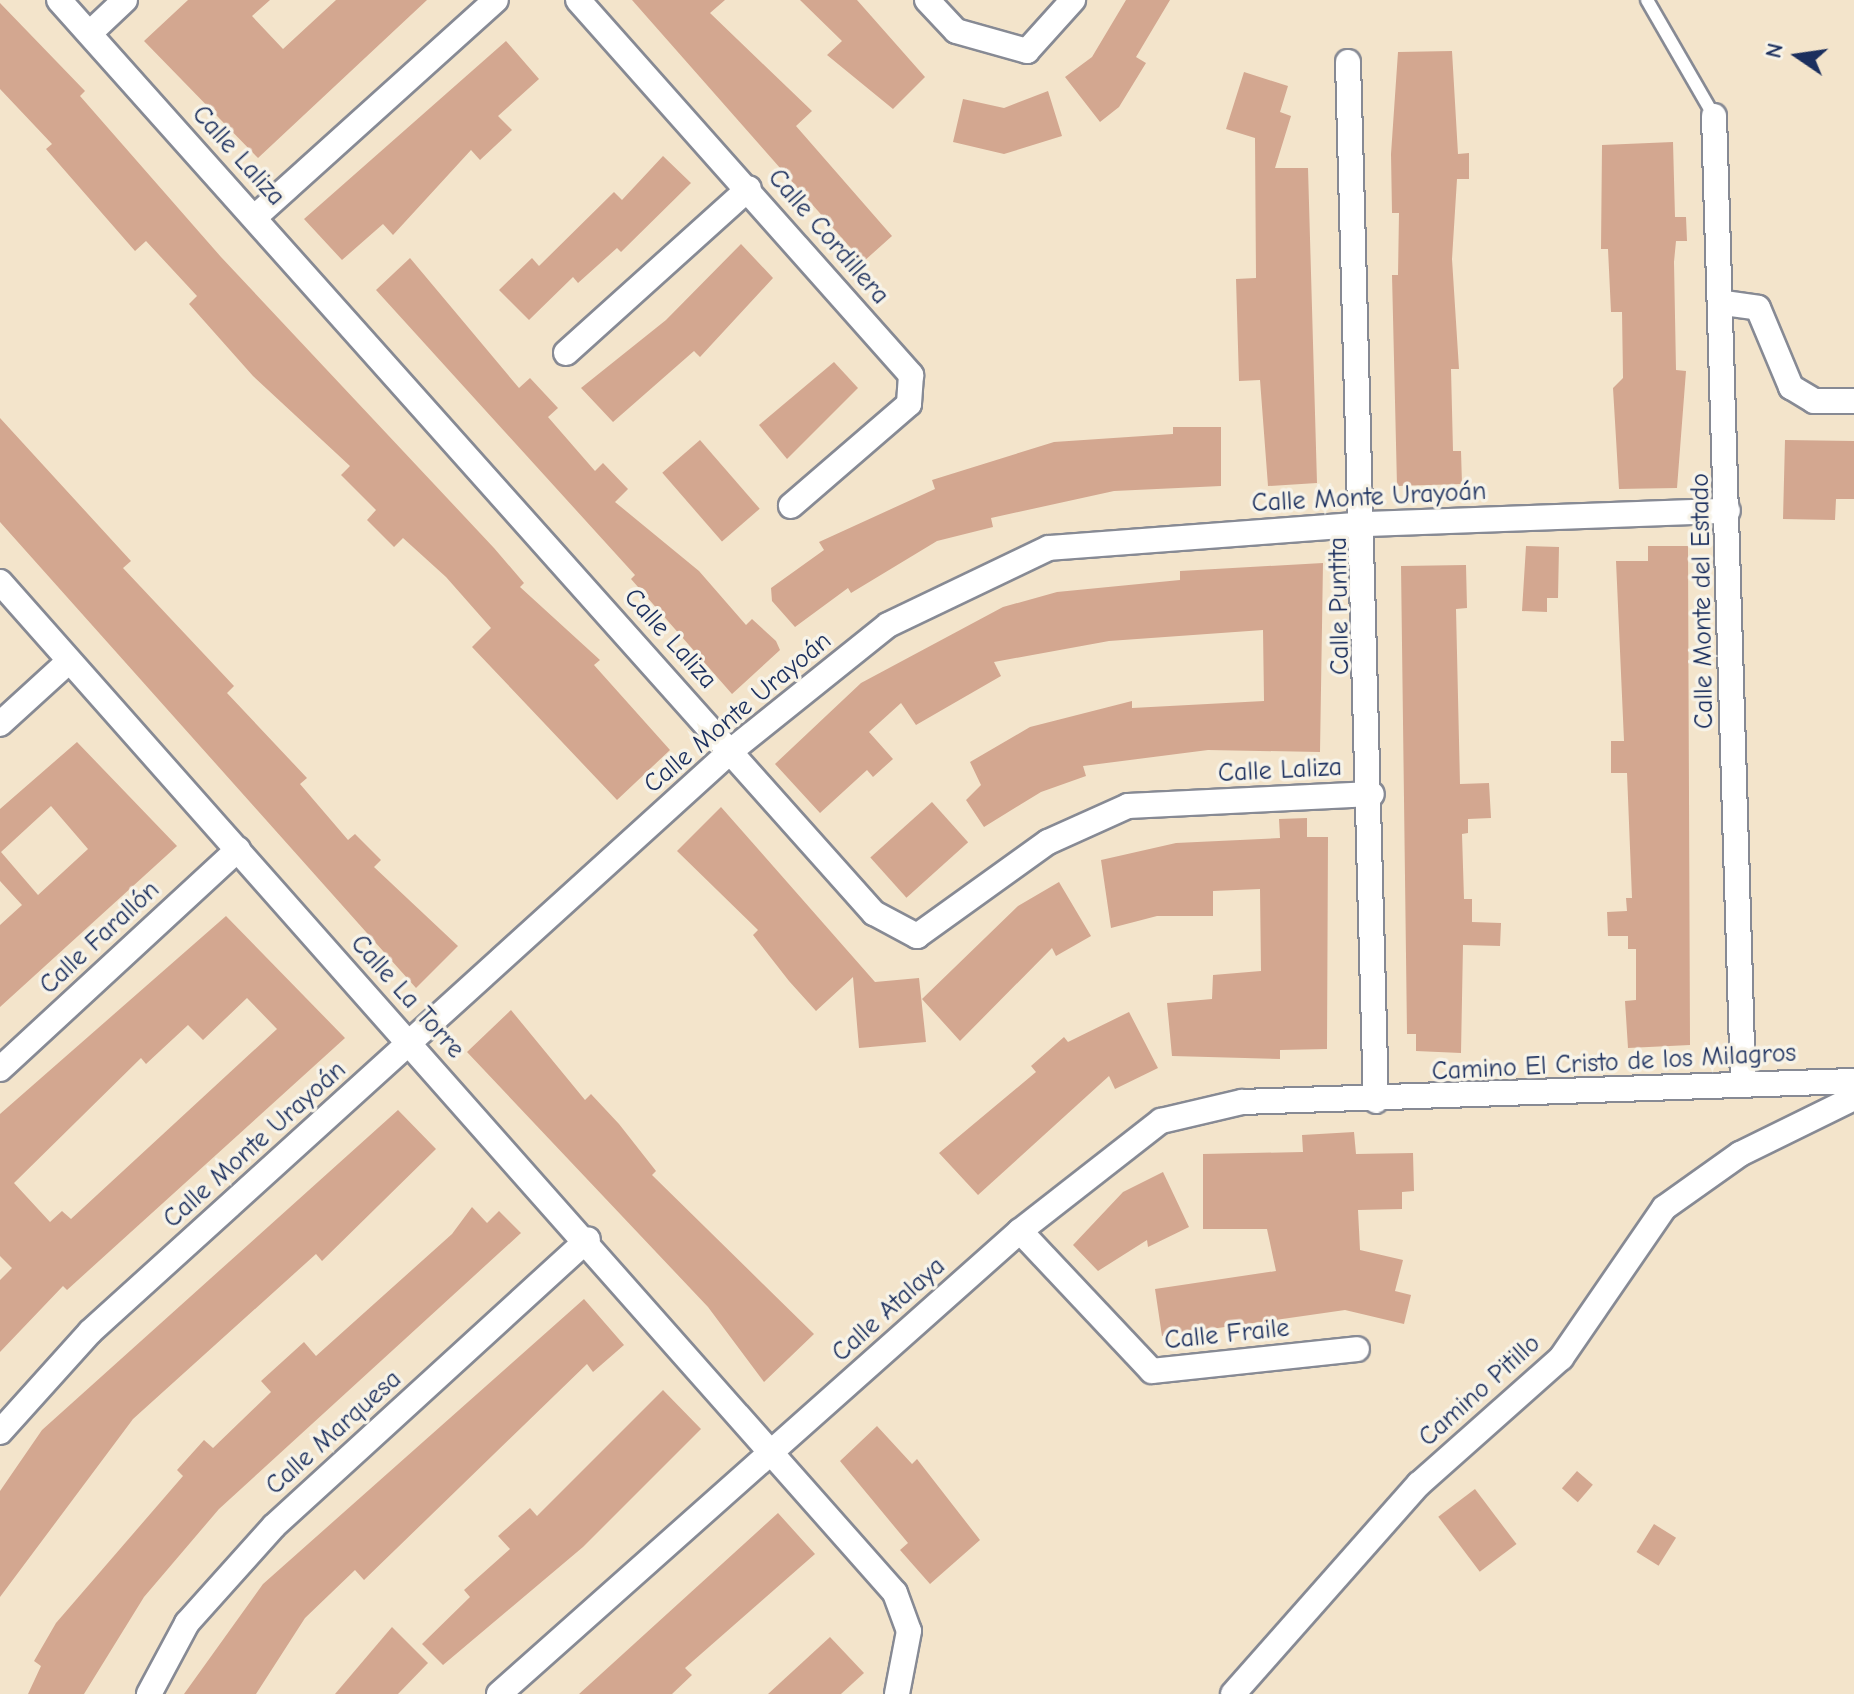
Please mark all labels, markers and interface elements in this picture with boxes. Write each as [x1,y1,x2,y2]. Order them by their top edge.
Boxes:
north arrow [1758,16,1838,96]
text: N [1760,41,1789,61]
street label: Calle Laliza [185,99,291,213]
street label: Calle Cordillera [761,163,895,311]
street label: Calle Monte del Estado [1685,473,1721,729]
street label: Calle Monte Urayoán [1251,476,1487,520]
street label: Calle Puntita [1323,537,1357,675]
street label: Calle Laliza [617,582,723,696]
street label: Calle Monte Urayoán [638,626,838,800]
street label: Calle Laliza [1217,752,1343,790]
street label: Calle Farallón [34,875,166,1001]
street label: Calle La Torre [343,929,471,1065]
street label: Camino El Cristo de los Milagros [1431,1038,1797,1088]
street label: Calle Monte Urayoán [157,1055,353,1235]
street label: Calle Atalaya [826,1251,952,1369]
street label: Calle Fraile [1163,1313,1291,1357]
street label: Camino Pitillo [1413,1328,1547,1454]
street label: Calle Marquesa [260,1364,408,1502]

